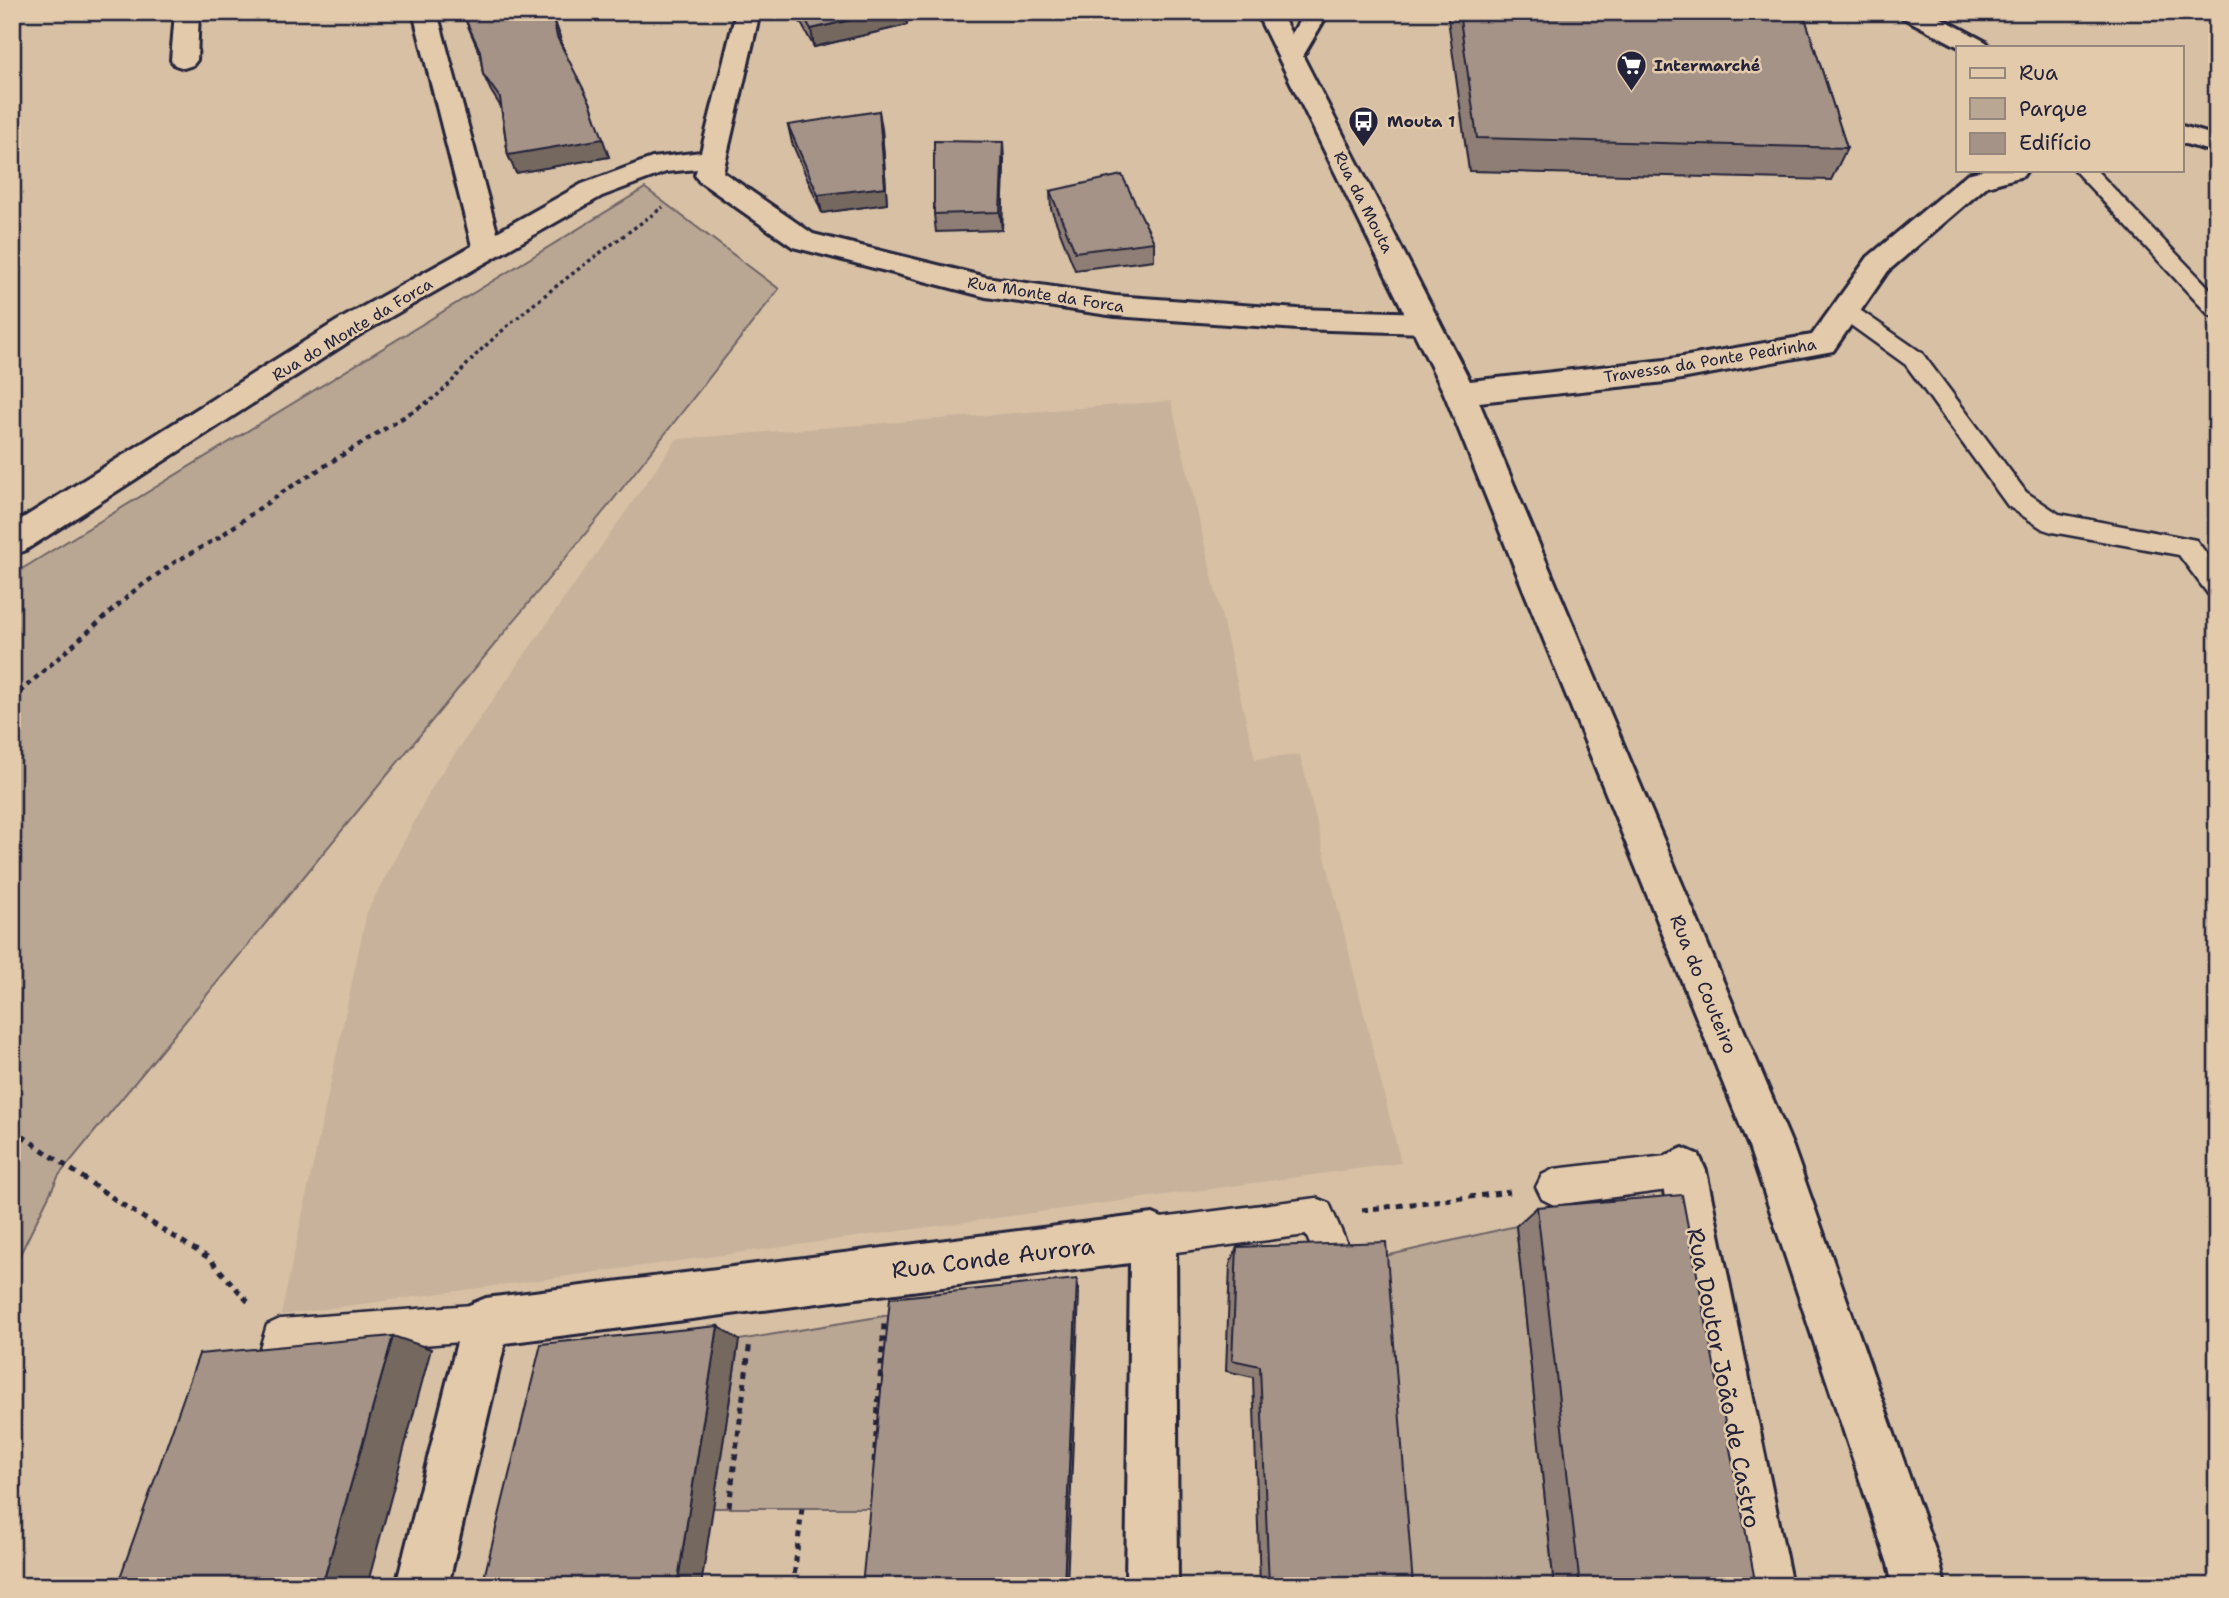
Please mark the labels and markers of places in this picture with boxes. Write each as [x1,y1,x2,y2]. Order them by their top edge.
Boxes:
supermarket icon: Intermarché [1614,48,1648,92]
place label: Intermarché [1654,55,1761,76]
bus stop icon: Mouta 1 [1347,104,1381,148]
place label: Mouta 1 [1387,111,1455,132]

